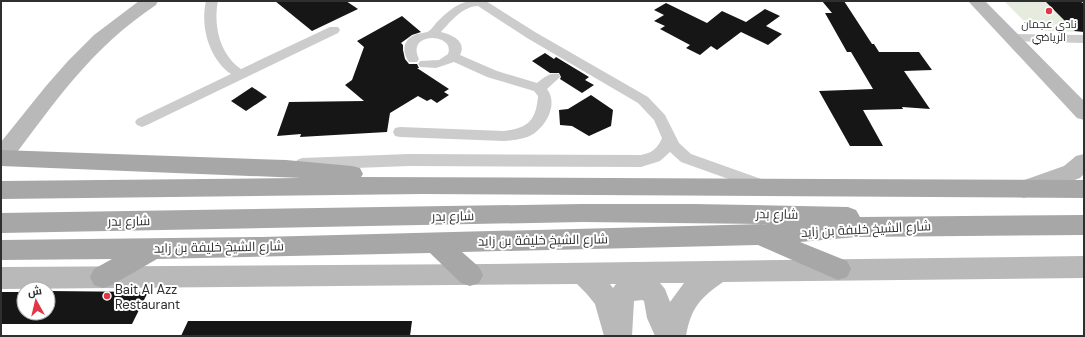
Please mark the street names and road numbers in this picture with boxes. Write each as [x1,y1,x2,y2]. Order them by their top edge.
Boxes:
street label: شارع بدر [755,205,798,223]
street label: شارع بدر [431,207,474,225]
street label: شارع بدر [107,212,150,230]
street label: شارع الشيخ خليفة بن زايد [801,217,931,241]
street label: شارع الشيخ خليفة بن زايد [478,230,608,250]
street label: شارع الشيخ خليفة بن زايد [154,237,284,257]

